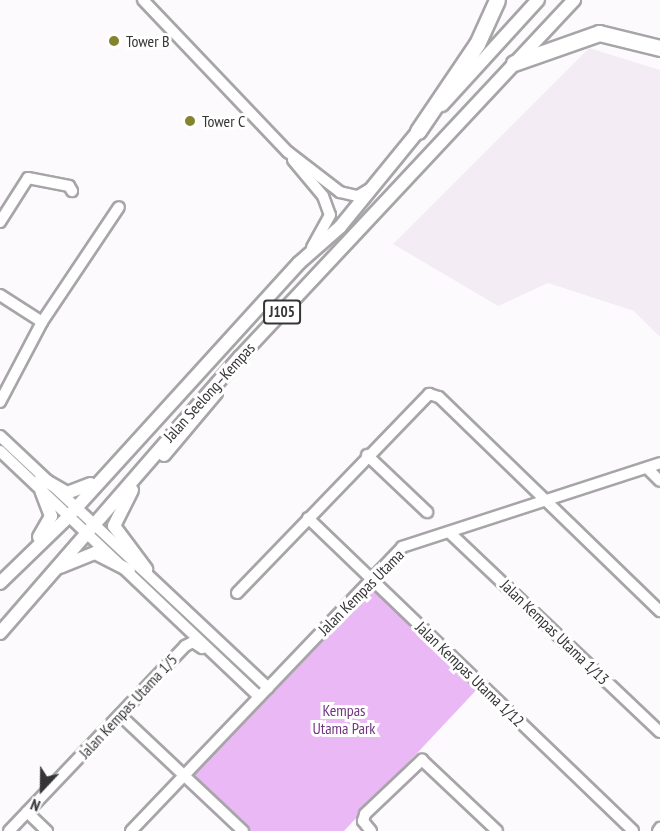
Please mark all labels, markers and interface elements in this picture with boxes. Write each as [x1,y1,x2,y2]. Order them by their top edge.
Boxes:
place label: Tower B [126,31,169,51]
marker: Tower B [107,34,121,48]
place label: Tower C [202,111,245,131]
marker: Tower C [183,114,197,128]
road number: J105 [262,300,302,324]
street label: Jalan Seelong–Kempas [159,338,259,446]
street label: Jalan Kempas Utama [314,545,408,639]
street label: Jalan Kempas Utama 1/13 [497,575,613,689]
street label: Jalan Kempas Utama 1/12 [412,617,528,731]
street label: Jalan Kempas Utama 1/5 [75,650,181,762]
park label: Kempas Utama Park [312,700,376,738]
north arrow [12,759,72,819]
text: N [28,795,43,817]

